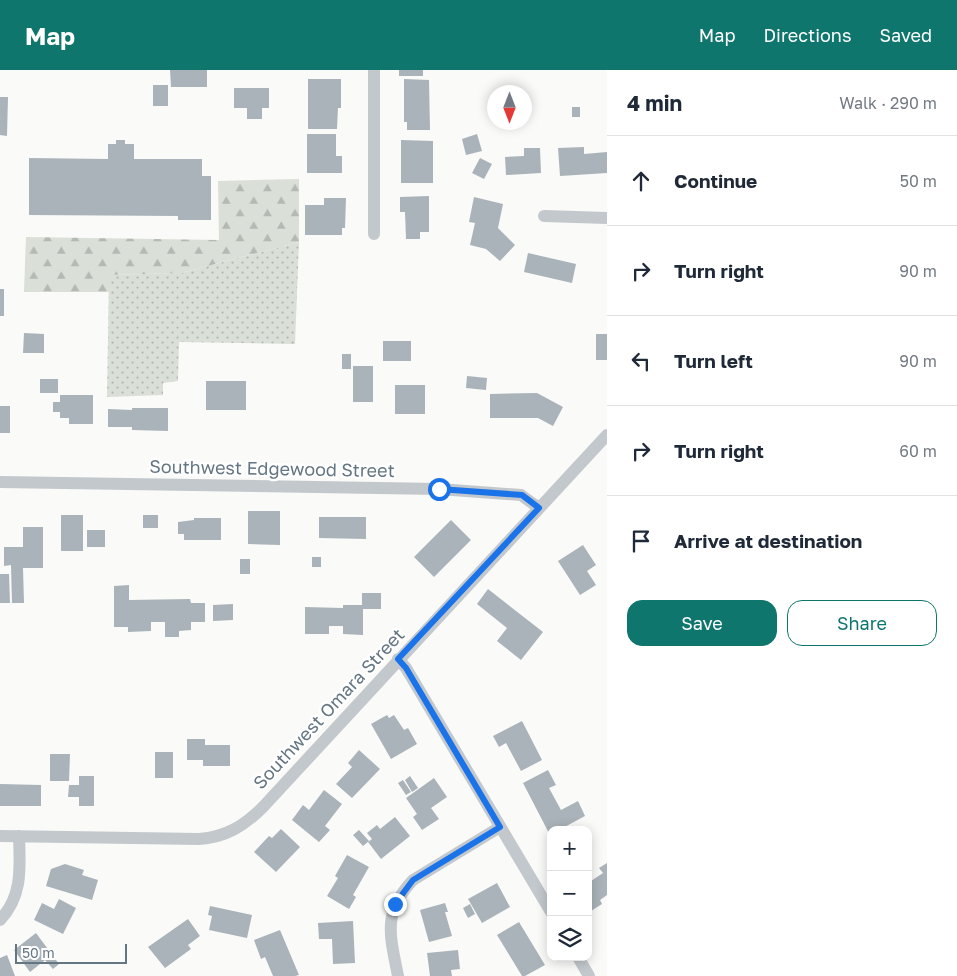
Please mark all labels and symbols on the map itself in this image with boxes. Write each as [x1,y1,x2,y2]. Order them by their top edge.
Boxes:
north arrow [487,85,532,130]
street label: Southwest Edgewood Street [149,455,395,481]
route start [428,478,451,501]
street label: Southwest Omara Street [248,623,408,793]
route end [384,893,407,916]
scale bar [15,941,128,964]

